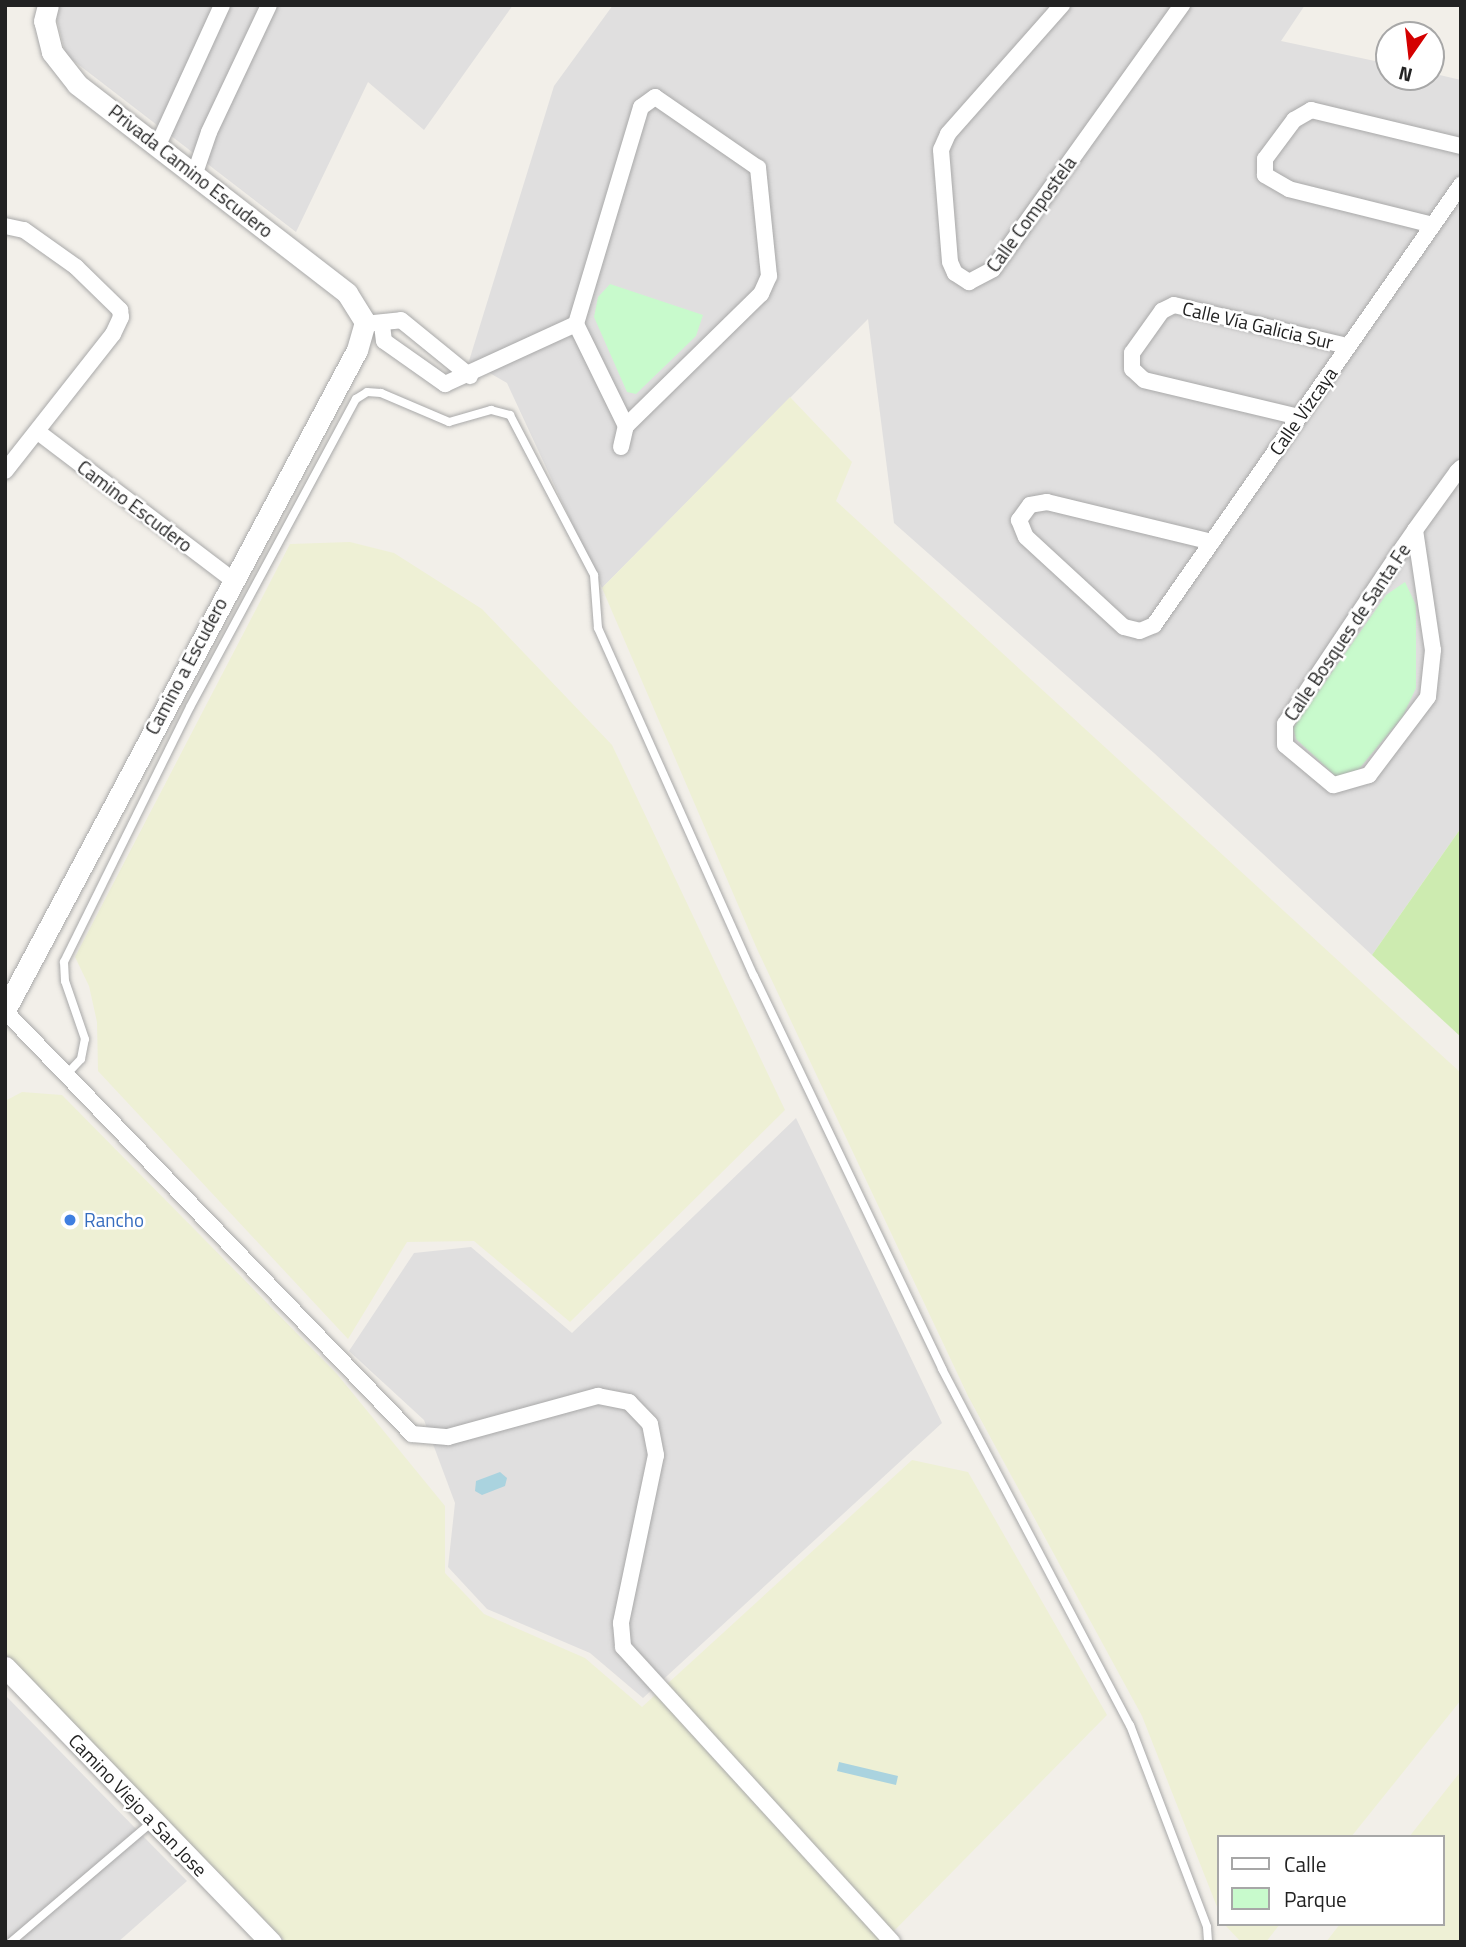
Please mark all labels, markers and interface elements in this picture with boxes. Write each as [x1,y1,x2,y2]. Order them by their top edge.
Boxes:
north arrow [1375,21,1445,91]
text: N [1395,59,1415,91]
street label: Privada Camino Escudero [104,100,278,242]
street label: Calle Compostela [981,152,1081,276]
street label: Calle Vía Galicia Sur [1180,297,1336,353]
street label: Calle Vizcaya [1264,363,1342,459]
street label: Camino Escudero [73,455,197,557]
street label: Calle Bosques de Santa Fe [1279,539,1415,725]
street label: Camino a Escudero [140,594,232,738]
place label: Rancho [84,1209,144,1231]
marker: Rancho [62,1212,78,1228]
street label: Camino Viejo a San Jose [64,1729,212,1881]
legend [1218,1835,1445,1926]
text: Calle [1284,1848,1326,1880]
text: Parque [1284,1883,1347,1915]

